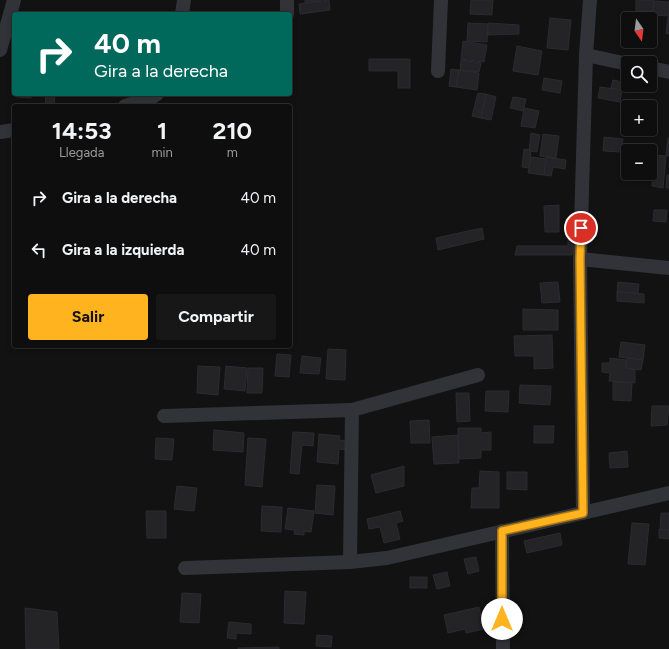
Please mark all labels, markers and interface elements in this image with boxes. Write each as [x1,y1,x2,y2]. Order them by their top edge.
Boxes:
north arrow [621,12,657,48]
map controls [621,12,657,180]
text: 40 m [94,26,161,60]
icon: right [28,28,80,80]
button: search [621,56,657,92]
text: Gira a la derecha [94,60,228,82]
button: + [621,100,657,136]
text: 14:53 [52,116,112,145]
text: 1 [157,116,167,145]
text: 210 [213,116,252,145]
button: − [621,144,657,180]
text: Llegada [59,145,104,160]
text: min [151,145,173,160]
text: m [227,145,238,160]
icon: right [28,187,50,209]
text: Gira a la derecha [62,189,177,207]
text: 40 m [241,189,276,207]
pin [564,211,598,245]
icon: arrive [570,217,592,239]
icon: left [28,239,50,261]
text: Gira a la izquierda [62,241,184,259]
text: 40 m [241,241,276,259]
button: Salir [28,294,148,340]
button: Compartir [156,294,276,340]
position arrow [481,598,523,640]

